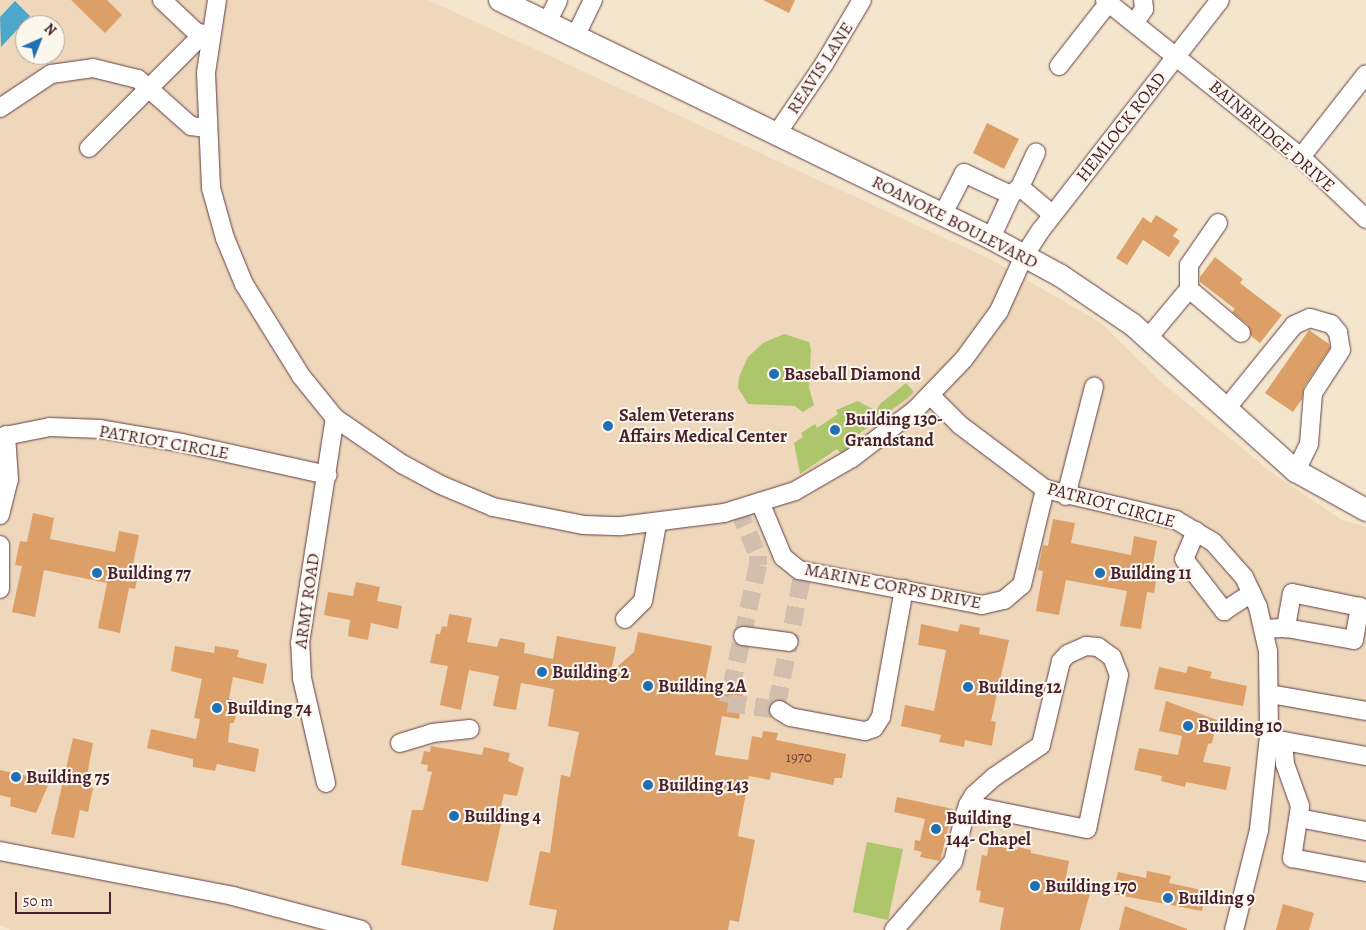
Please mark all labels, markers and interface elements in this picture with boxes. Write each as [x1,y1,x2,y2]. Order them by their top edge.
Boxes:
north arrow [15,15,65,65]
street label: REAVIS LANE [782,18,858,118]
text: N [40,19,60,40]
street label: HEMLOCK ROAD [1071,68,1171,186]
street label: BAINBRIDGE DRIVE [1205,76,1339,196]
street label: ROANOKE BOULEVARD [868,171,1042,273]
place label: Baseball Diamond [784,363,921,385]
marker: Baseball Diamond [768,368,780,380]
place label: Salem Veterans Affairs Medical Center [619,405,787,448]
place label: Building 130- Grandstand [845,409,943,452]
marker: Salem Veterans Affairs Medical Center [601,419,615,433]
street label: PATRIOT CIRCLE [97,420,231,464]
marker: Building 130- Grandstand [829,424,841,436]
street label: PATRIOT CIRCLE [1045,478,1177,532]
street label: ARMY ROAD [290,552,324,650]
street label: MARINE CORPS DRIVE [803,558,983,614]
place label: Building 77 [107,562,191,584]
place label: Building 11 [1110,562,1191,584]
marker: Building 77 [91,567,103,579]
marker: Building 11 [1094,567,1106,579]
place label: Building 2 [552,661,629,683]
marker: Building 2 [536,666,548,678]
place label: Building 2A [658,675,746,697]
place label: Building 12 [978,676,1062,698]
marker: Building 2A [642,680,654,692]
marker: Building 12 [962,681,974,693]
place label: Building 74 [227,697,312,719]
marker: Building 74 [211,702,223,714]
place label: Building 10 [1198,715,1282,737]
marker: Building 10 [1182,720,1194,732]
house number: 1970 [786,749,812,767]
place label: Building 75 [26,766,110,788]
marker: Building 75 [10,771,22,783]
place label: Building 143 [658,774,749,796]
marker: Building 143 [642,779,654,791]
place label: Building 4 [464,805,541,827]
place label: Building 144- Chapel [946,808,1031,851]
marker: Building 4 [448,810,460,822]
marker: Building 144- Chapel [930,823,942,835]
place label: Building 170 [1045,875,1137,897]
marker: Building 170 [1029,880,1041,892]
scale bar [18,882,114,914]
place label: Building 9 [1178,887,1255,909]
text: 50 m [23,891,53,911]
marker: Building 9 [1162,892,1174,904]

